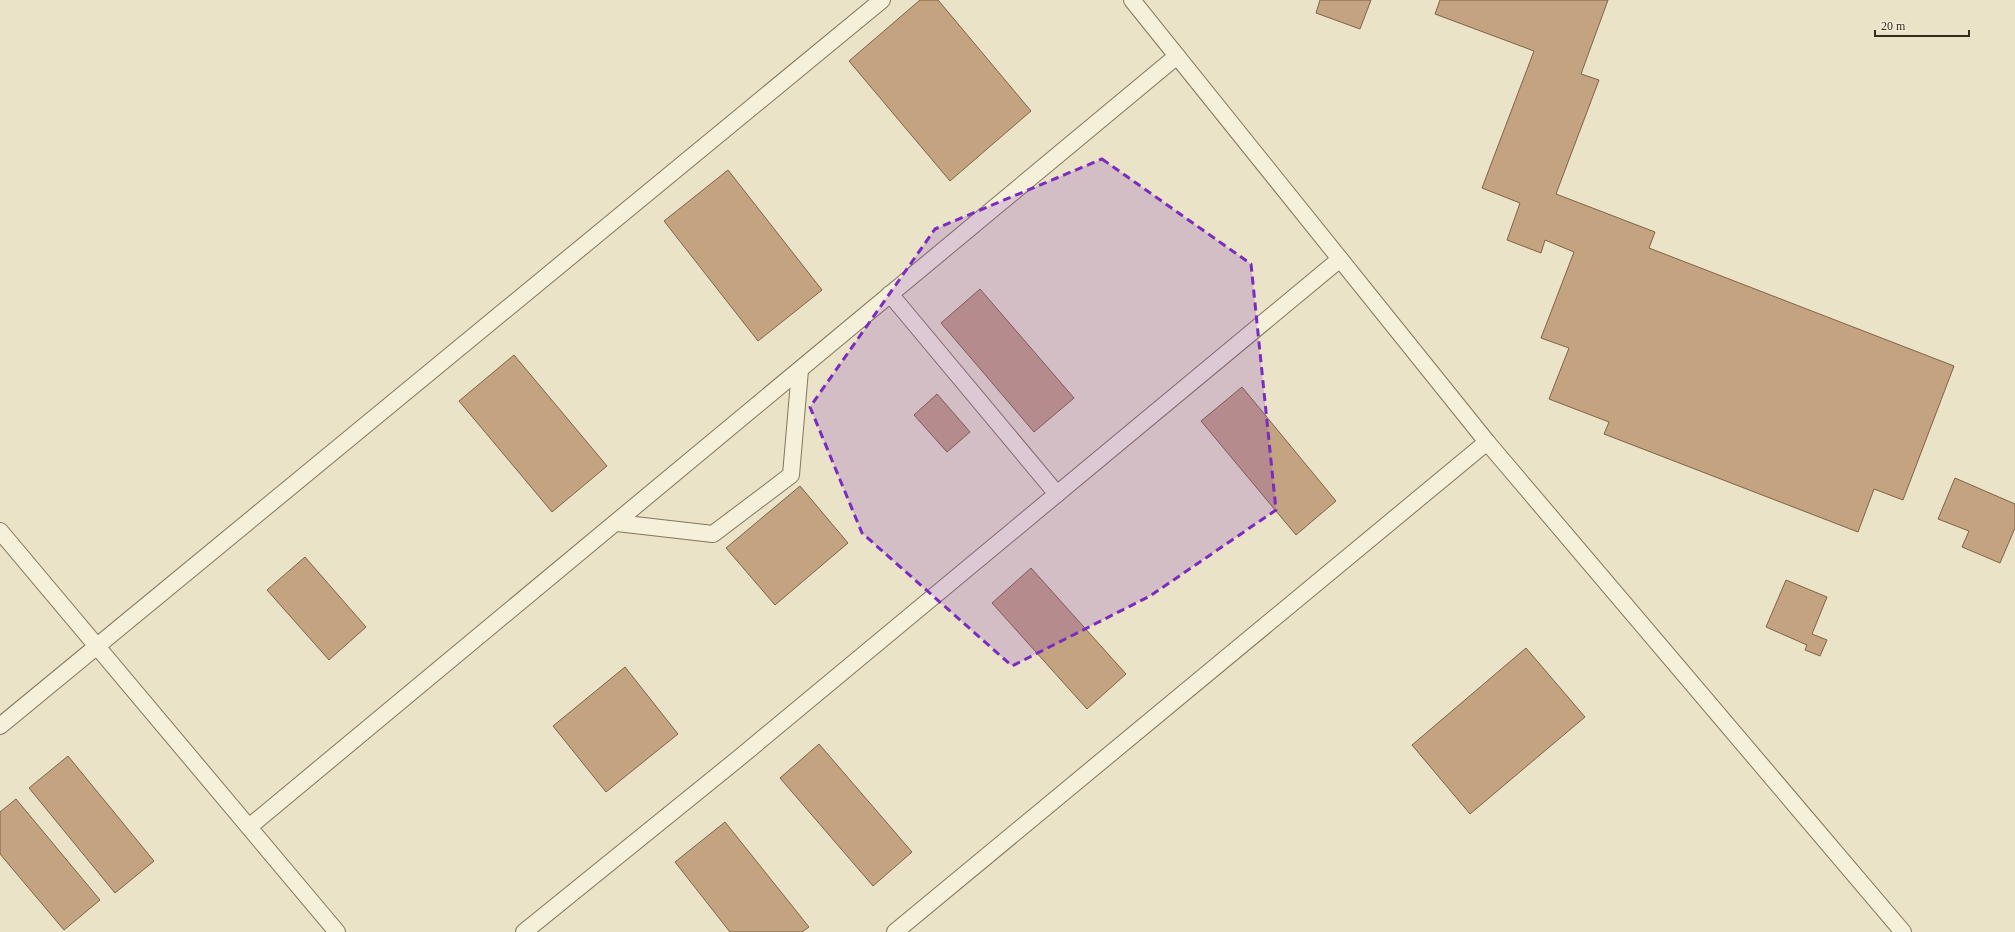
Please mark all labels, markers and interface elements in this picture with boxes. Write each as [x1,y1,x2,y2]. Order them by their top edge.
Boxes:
scale bar [1875,12,1969,38]
text: 20 m [1881,19,1906,33]

